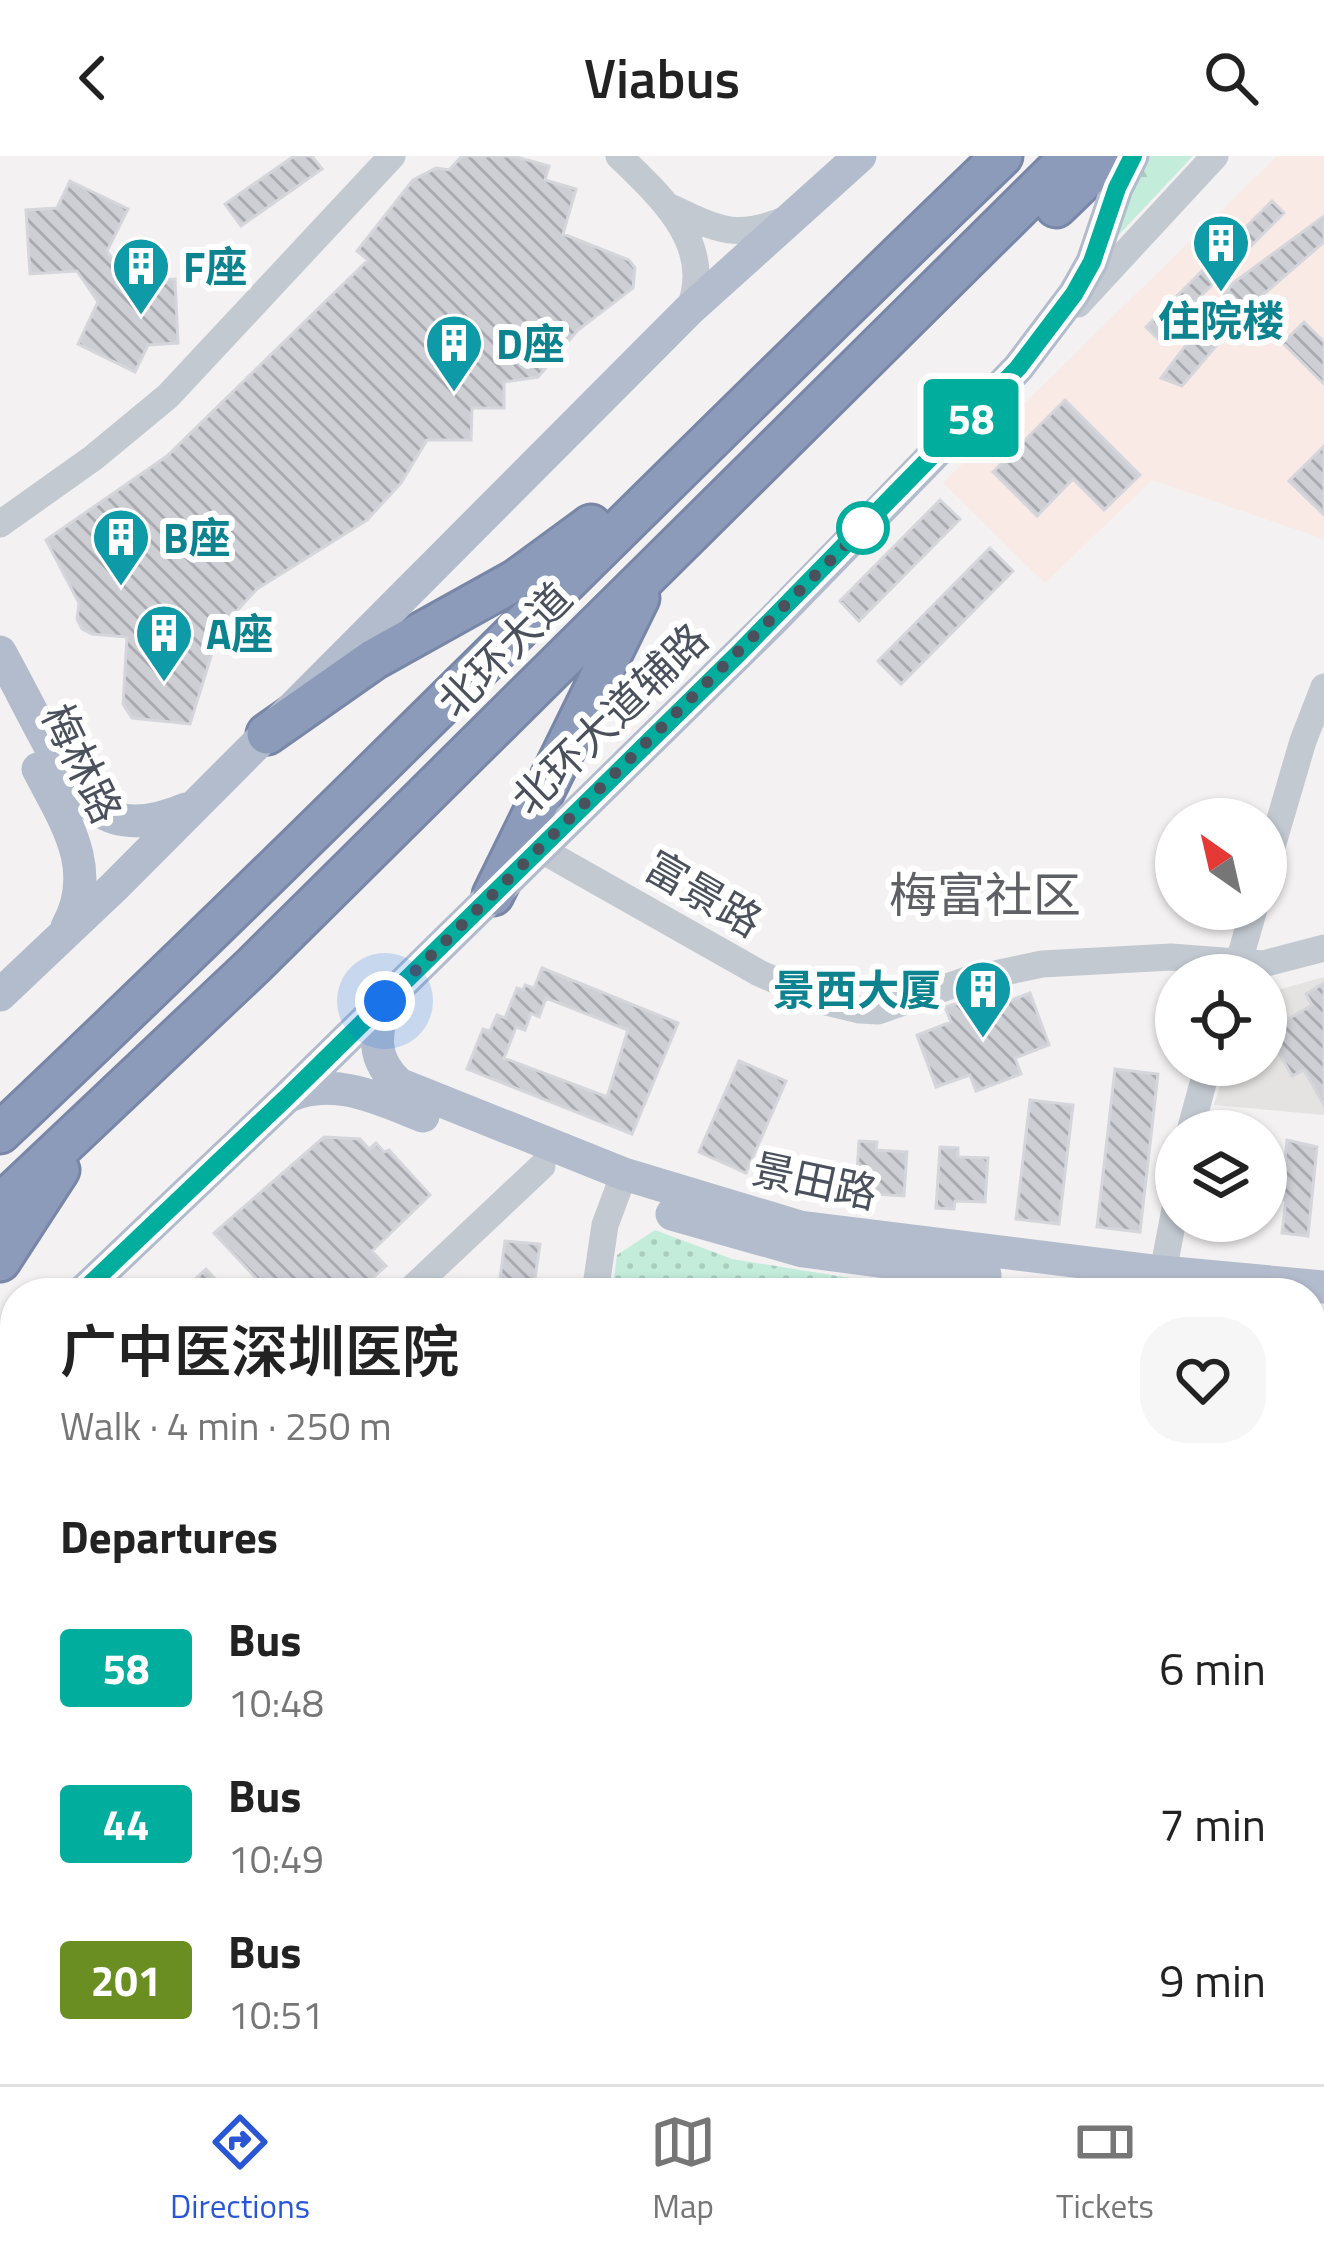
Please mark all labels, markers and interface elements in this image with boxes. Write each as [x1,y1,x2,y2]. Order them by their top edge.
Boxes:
text: Viabus [584,37,740,119]
icon: back [60,45,126,111]
icon: search [1198,45,1264,111]
building icon: 住院楼 [1190,212,1252,294]
place label: F座 [183,234,247,298]
building icon: F座 [110,235,172,317]
place label: 住院楼 [1158,288,1284,352]
place label: D座 [496,311,565,375]
building icon: D座 [423,312,485,394]
line badge: 58 [917,379,1025,457]
text: 58 [947,386,995,450]
unlabelled marker [838,503,888,553]
place label: B座 [163,505,231,569]
building icon: B座 [90,506,152,588]
street label: 北环大道 [422,567,586,731]
place label: A座 [206,601,273,665]
building icon: A座 [133,602,195,684]
street label: 北环大道辅路 [496,607,722,829]
street label: 梅林路 [27,692,139,834]
north arrow [1155,798,1287,930]
map controls [1155,798,1287,1242]
street label: 富景路 [633,834,775,952]
district label: 梅富社区 [889,858,1081,931]
button: locate [1155,954,1287,1086]
place label: 景西大厦 [773,957,941,1021]
building icon: 景西大厦 [952,958,1014,1040]
your location [355,971,415,1031]
button: layers [1155,1110,1287,1242]
street label: 景田路 [747,1136,883,1224]
text: 广中医深圳医院 [60,1307,459,1394]
button: heart [1140,1317,1266,1443]
text: Walk · 4 min · 250 m [60,1396,392,1455]
text: Departures [60,1502,278,1570]
text: Bus [228,1605,302,1673]
text: 6 min [1159,1634,1266,1702]
text: 58 [102,1636,150,1700]
text: 10:48 [228,1673,324,1732]
text: Bus [228,1761,302,1829]
text: 7 min [1159,1790,1266,1858]
text: 44 [102,1792,150,1856]
text: 10:49 [228,1829,324,1888]
text: Bus [228,1917,302,1985]
text: 9 min [1159,1946,1266,2014]
text: 201 [91,1948,161,2012]
text: 10:51 [228,1985,324,2044]
tab: Directions [170,2109,310,2231]
tab: Map [650,2109,716,2231]
tab: Tickets [1056,2109,1154,2231]

